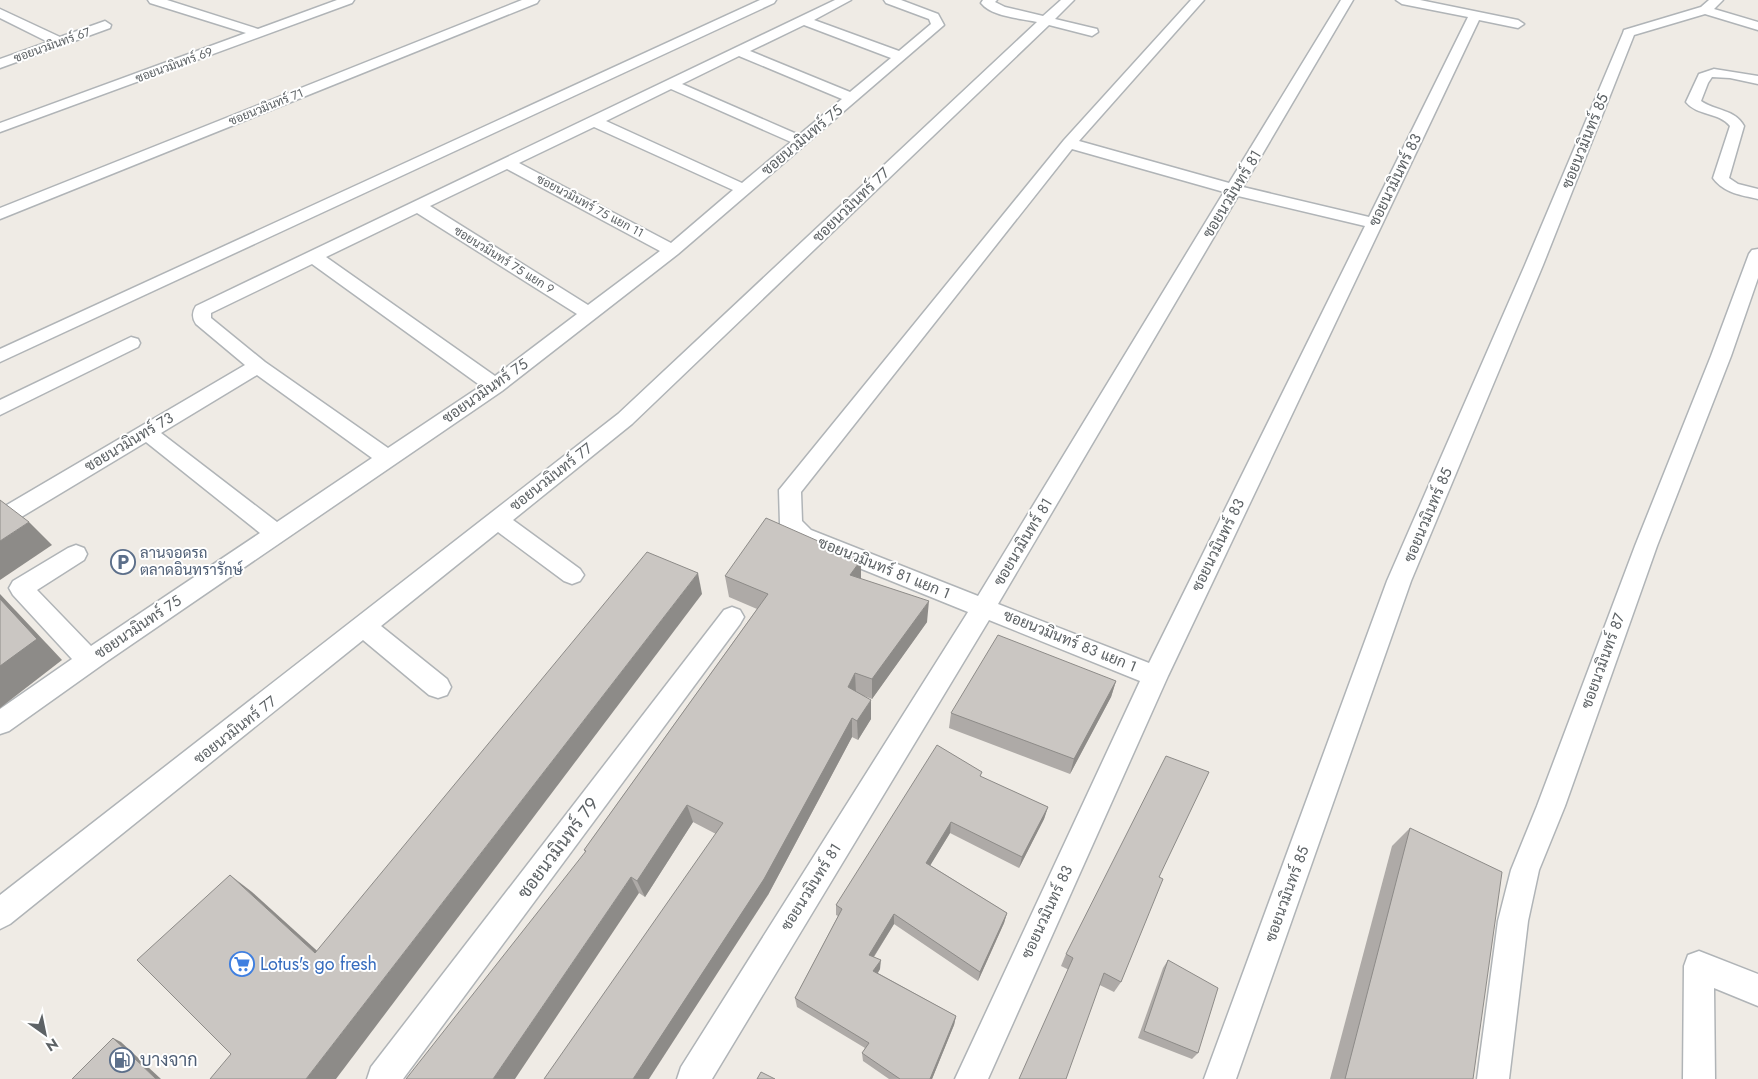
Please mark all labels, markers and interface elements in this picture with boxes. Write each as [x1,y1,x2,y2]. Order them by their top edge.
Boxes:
street label: ซอยนวมินทร์ 67 [11,23,94,67]
street label: ซอยนวมินทร์ 69 [133,43,215,87]
street label: ซอยนวมินทร์ 71 [226,84,306,130]
street label: ซอยนวมินทร์ 85 [1556,90,1614,192]
street label: ซอยนวมินทร์ 75 [756,99,848,181]
street label: ซอยนวมินทร์ 83 [1363,130,1427,230]
street label: ซอยนวมินทร์ 81 [1197,146,1267,242]
street label: ซอยนวมินทร์ 77 [807,162,895,248]
street label: ซอยนวมินทร์ 75 แยก 11 [533,170,647,242]
street label: ซอยนวมินทร์ 75 แยก 9 [450,222,558,298]
street label: ซอยนวมินทร์ 75 [437,353,533,429]
street label: ซอยนวมินทร์ 73 [80,407,178,477]
street label: ซอยนวมินทร์ 77 [505,437,597,516]
street label: ซอยนวมินทร์ 85 [1398,464,1458,566]
street label: ซอยนวมินทร์ 81 [988,494,1058,590]
street label: ซอยนวมินทร์ 83 [1186,495,1250,595]
street label: ซอยนวมินทร์ 81 แยก 1 [815,531,953,605]
place label: ลานจอดรถ ตลาดอินทรารักษ์ [140,542,244,581]
parking icon: ลานจอดรถ ตลาดอินทรารักษ์ [110,549,136,575]
street label: ซอยนวมินทร์ 75 [90,590,186,664]
street label: ซอยนวมินทร์ 83 แยก 1 [1000,604,1140,678]
street label: ซอยนวมินทร์ 87 [1576,610,1630,712]
street label: ซอยนวมินทร์ 77 [189,690,281,769]
street label: ซอยนวมินทร์ 79 [511,792,605,904]
street label: ซอยนวมินทร์ 81 [775,839,847,935]
street label: ซอยนวมินทร์ 85 [1259,843,1315,945]
street label: ซอยนวมินทร์ 83 [1016,862,1078,962]
supermarket icon: Lotus's go fresh [229,951,255,977]
place label: Lotus's go fresh [260,951,377,977]
north arrow [20,1009,70,1059]
text: N [42,1033,62,1056]
fuel station icon: บางจาก [109,1047,135,1073]
place label: บางจาก [140,1047,198,1073]

